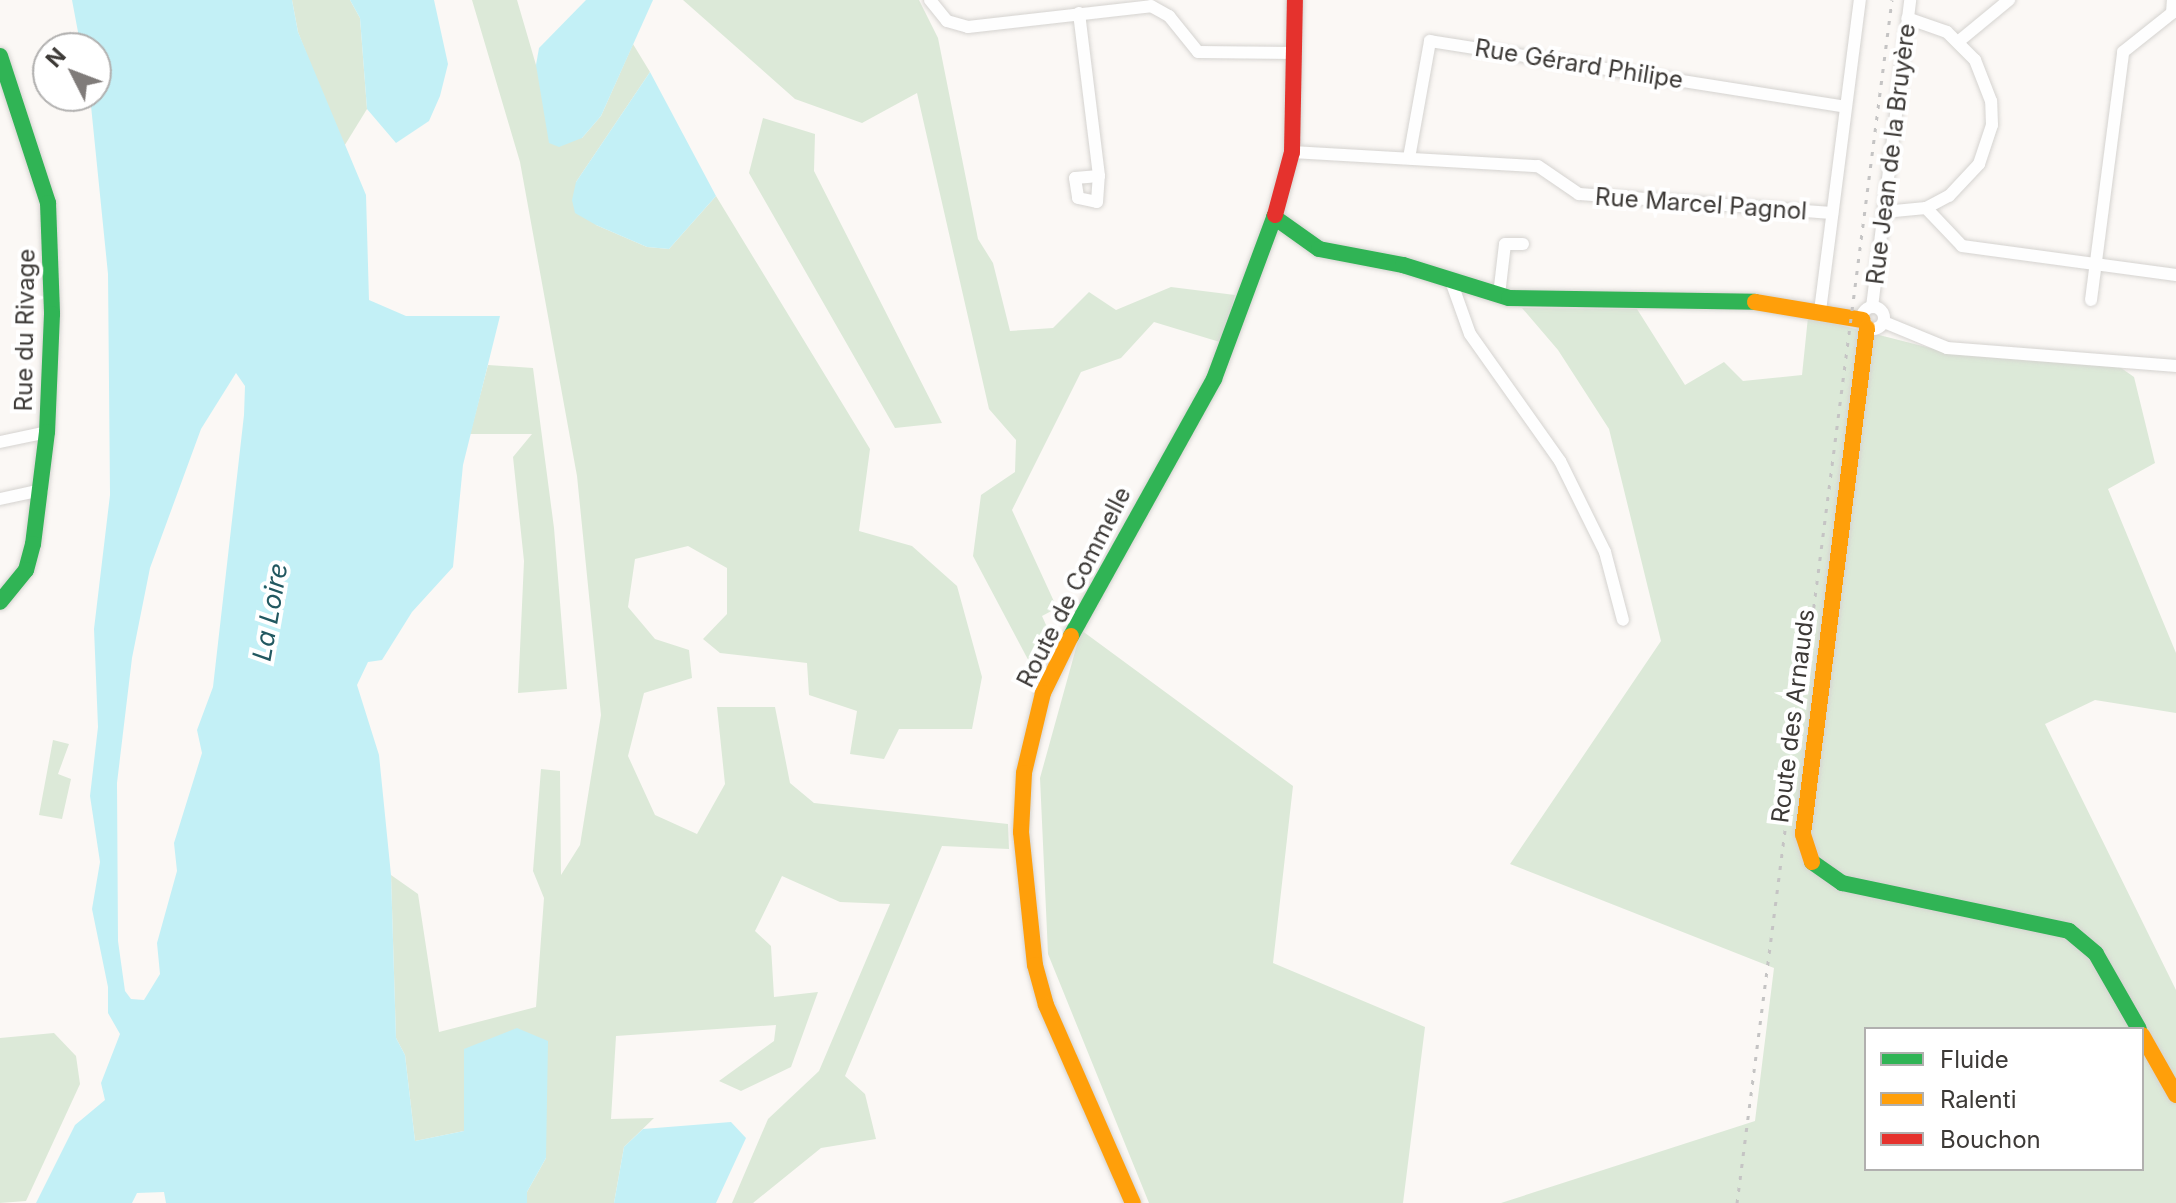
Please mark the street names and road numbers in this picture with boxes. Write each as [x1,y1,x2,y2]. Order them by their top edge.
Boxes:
street label: Rue Jean de la Bruyère [1861,22,1921,286]
street label: Rue Gérard Philipe [1473,33,1685,95]
street label: Rue Marcel Pagnol [1594,182,1808,226]
street label: Rue du Rivage [9,248,41,412]
street label: Route de Commelle [1011,482,1137,692]
street label: Route des Arnauds [1766,607,1820,825]

